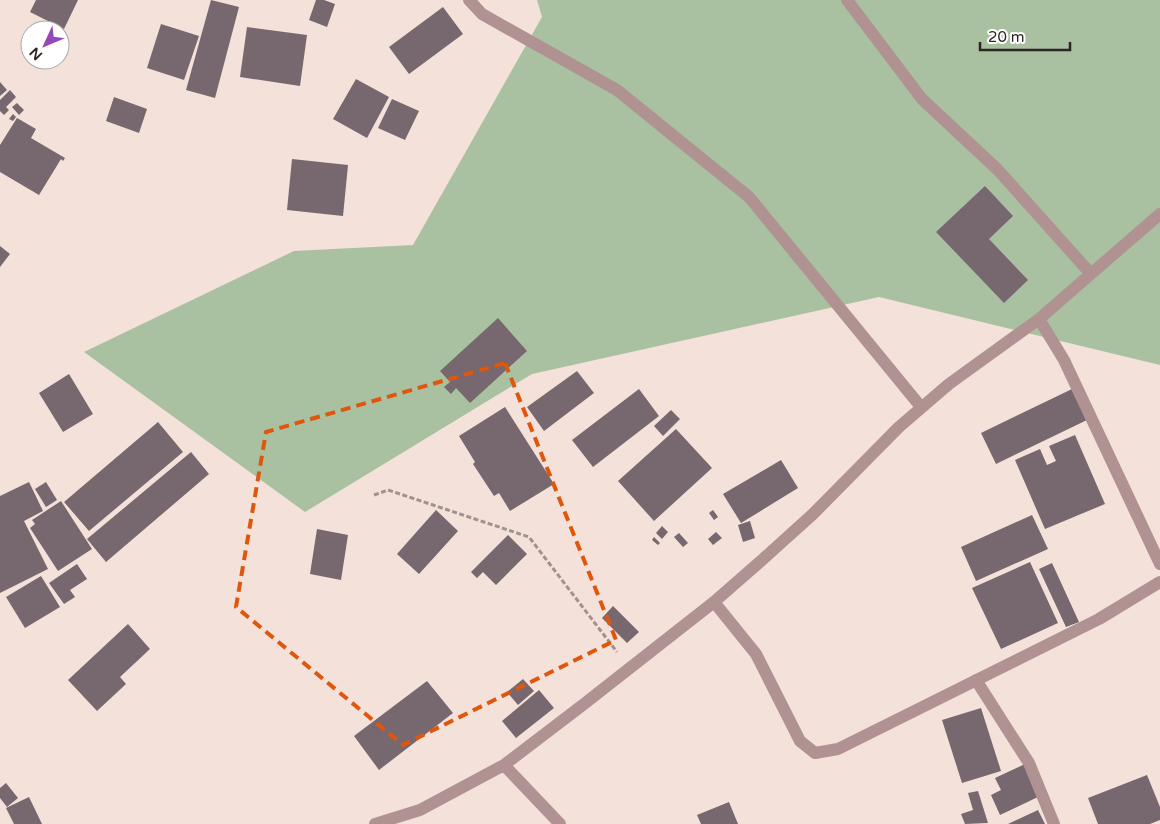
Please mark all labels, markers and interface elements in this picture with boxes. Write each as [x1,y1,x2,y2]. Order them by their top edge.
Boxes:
north arrow [20,20,70,70]
scale bar [980,20,1070,52]
text: 20 m [988,28,1025,46]
text: N [26,44,46,64]

